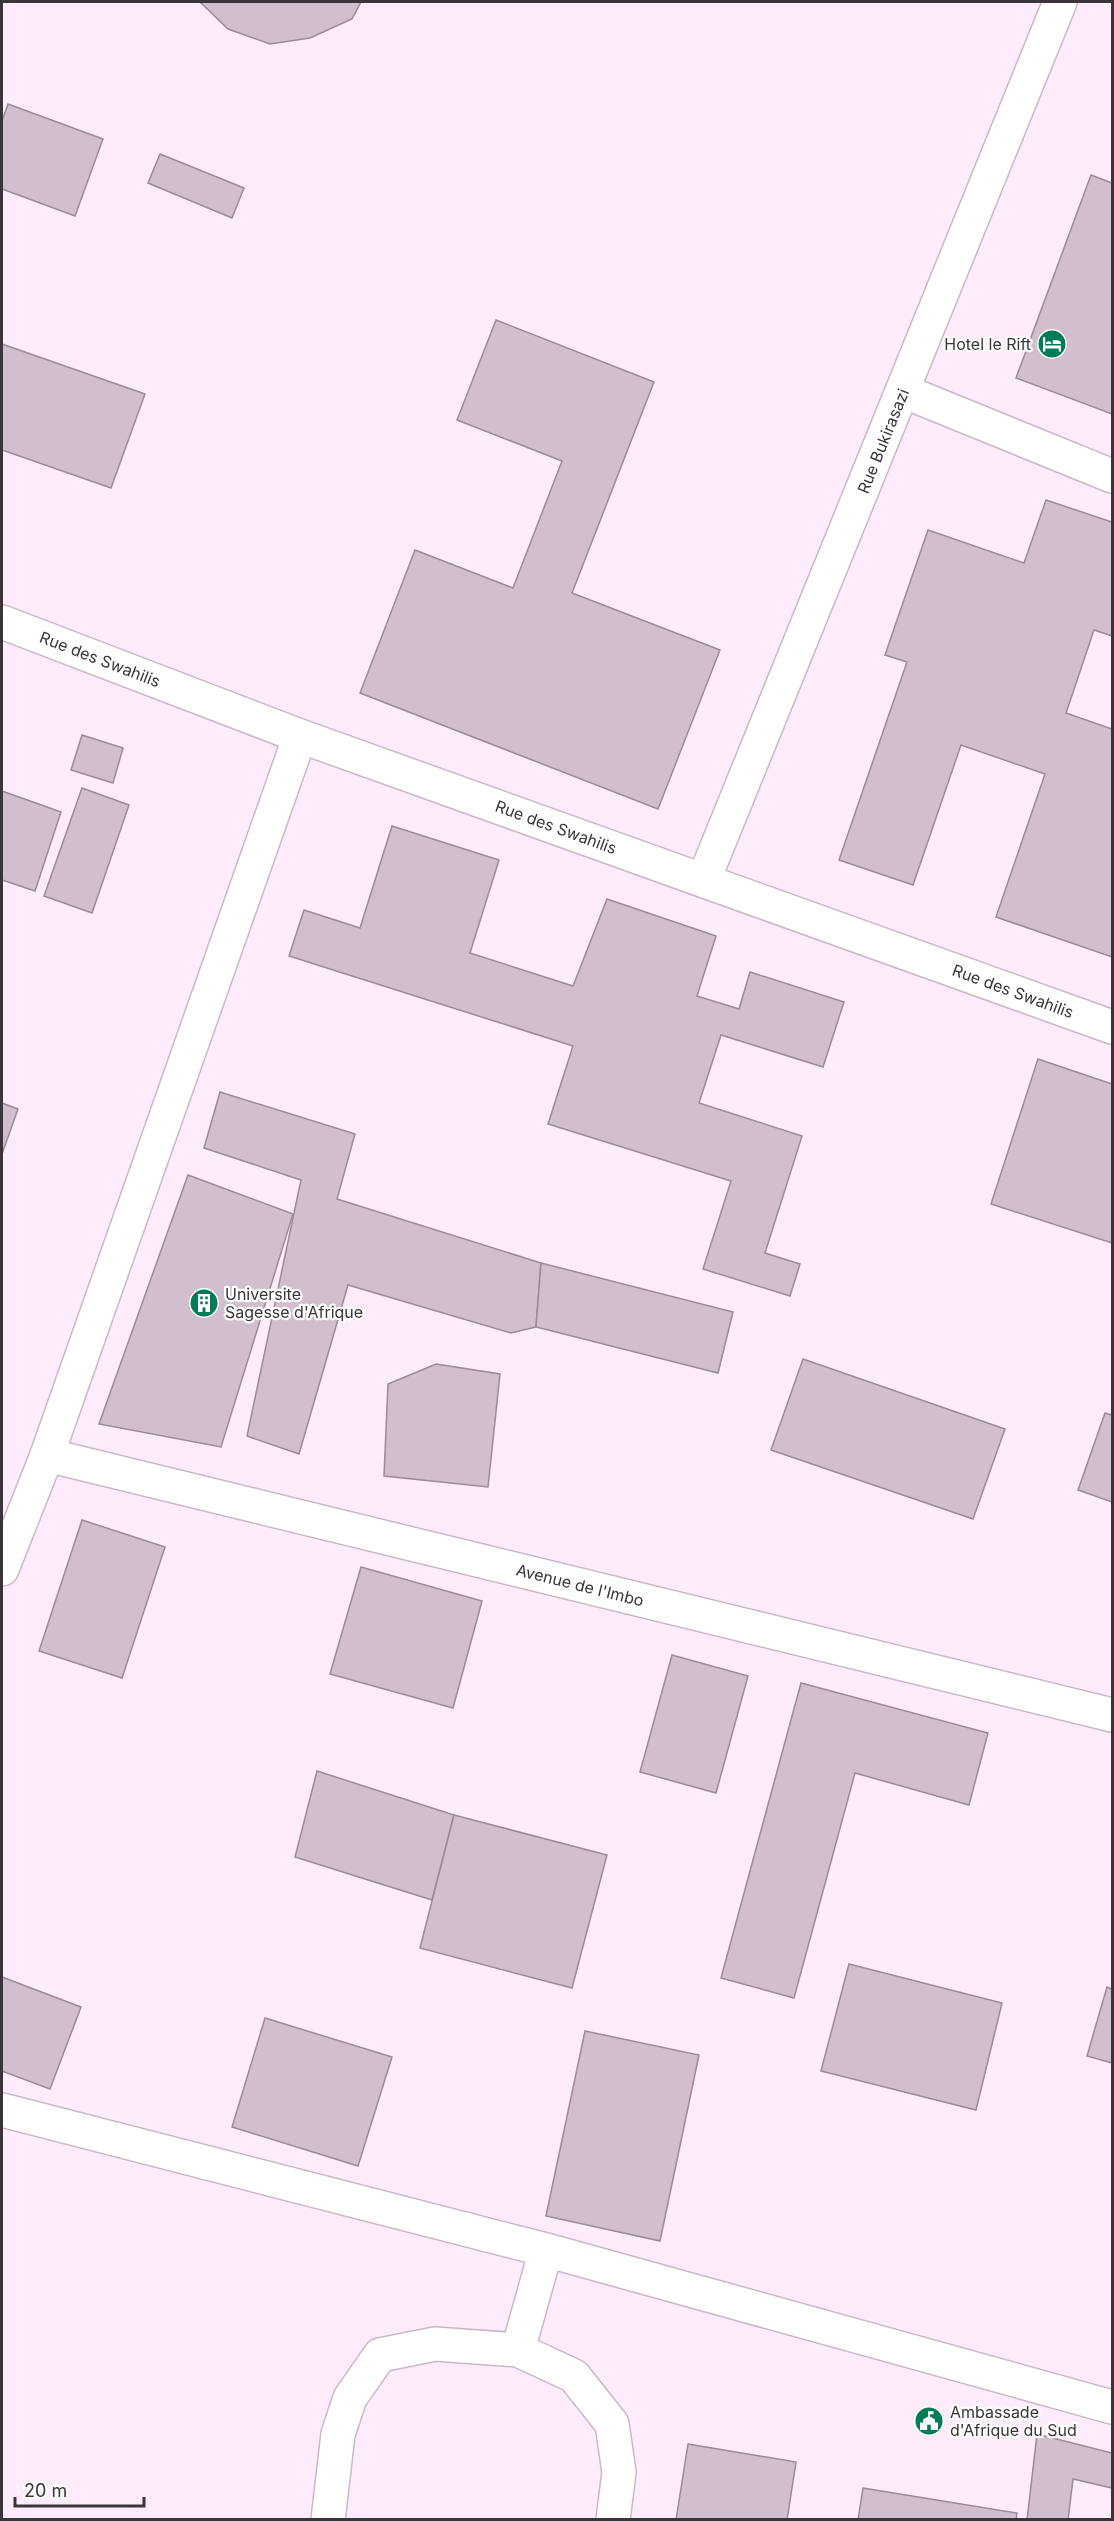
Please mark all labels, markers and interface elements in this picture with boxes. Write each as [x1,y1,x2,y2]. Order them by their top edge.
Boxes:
hotel icon: Hotel le Rift [1036,328,1068,360]
place label: Hotel le Rift [944,334,1031,354]
street label: Rue Bukirasazi [853,386,913,496]
street label: Rue des Swahilis [37,627,163,691]
street label: Rue des Swahilis [493,796,619,858]
street label: Rue des Swahilis [950,960,1076,1022]
place label: Universite Sagesse d'Afrique [225,1284,363,1322]
building icon: Universite Sagesse d'Afrique [188,1287,220,1319]
street label: Avenue de l'Imbo [514,1559,646,1611]
place label: Ambassade d'Afrique du Sud [950,2402,1077,2440]
public building icon: Ambassade d'Afrique du Sud [913,2405,945,2437]
scale bar [15,2470,144,2508]
text: 20 m [24,2480,67,2501]

